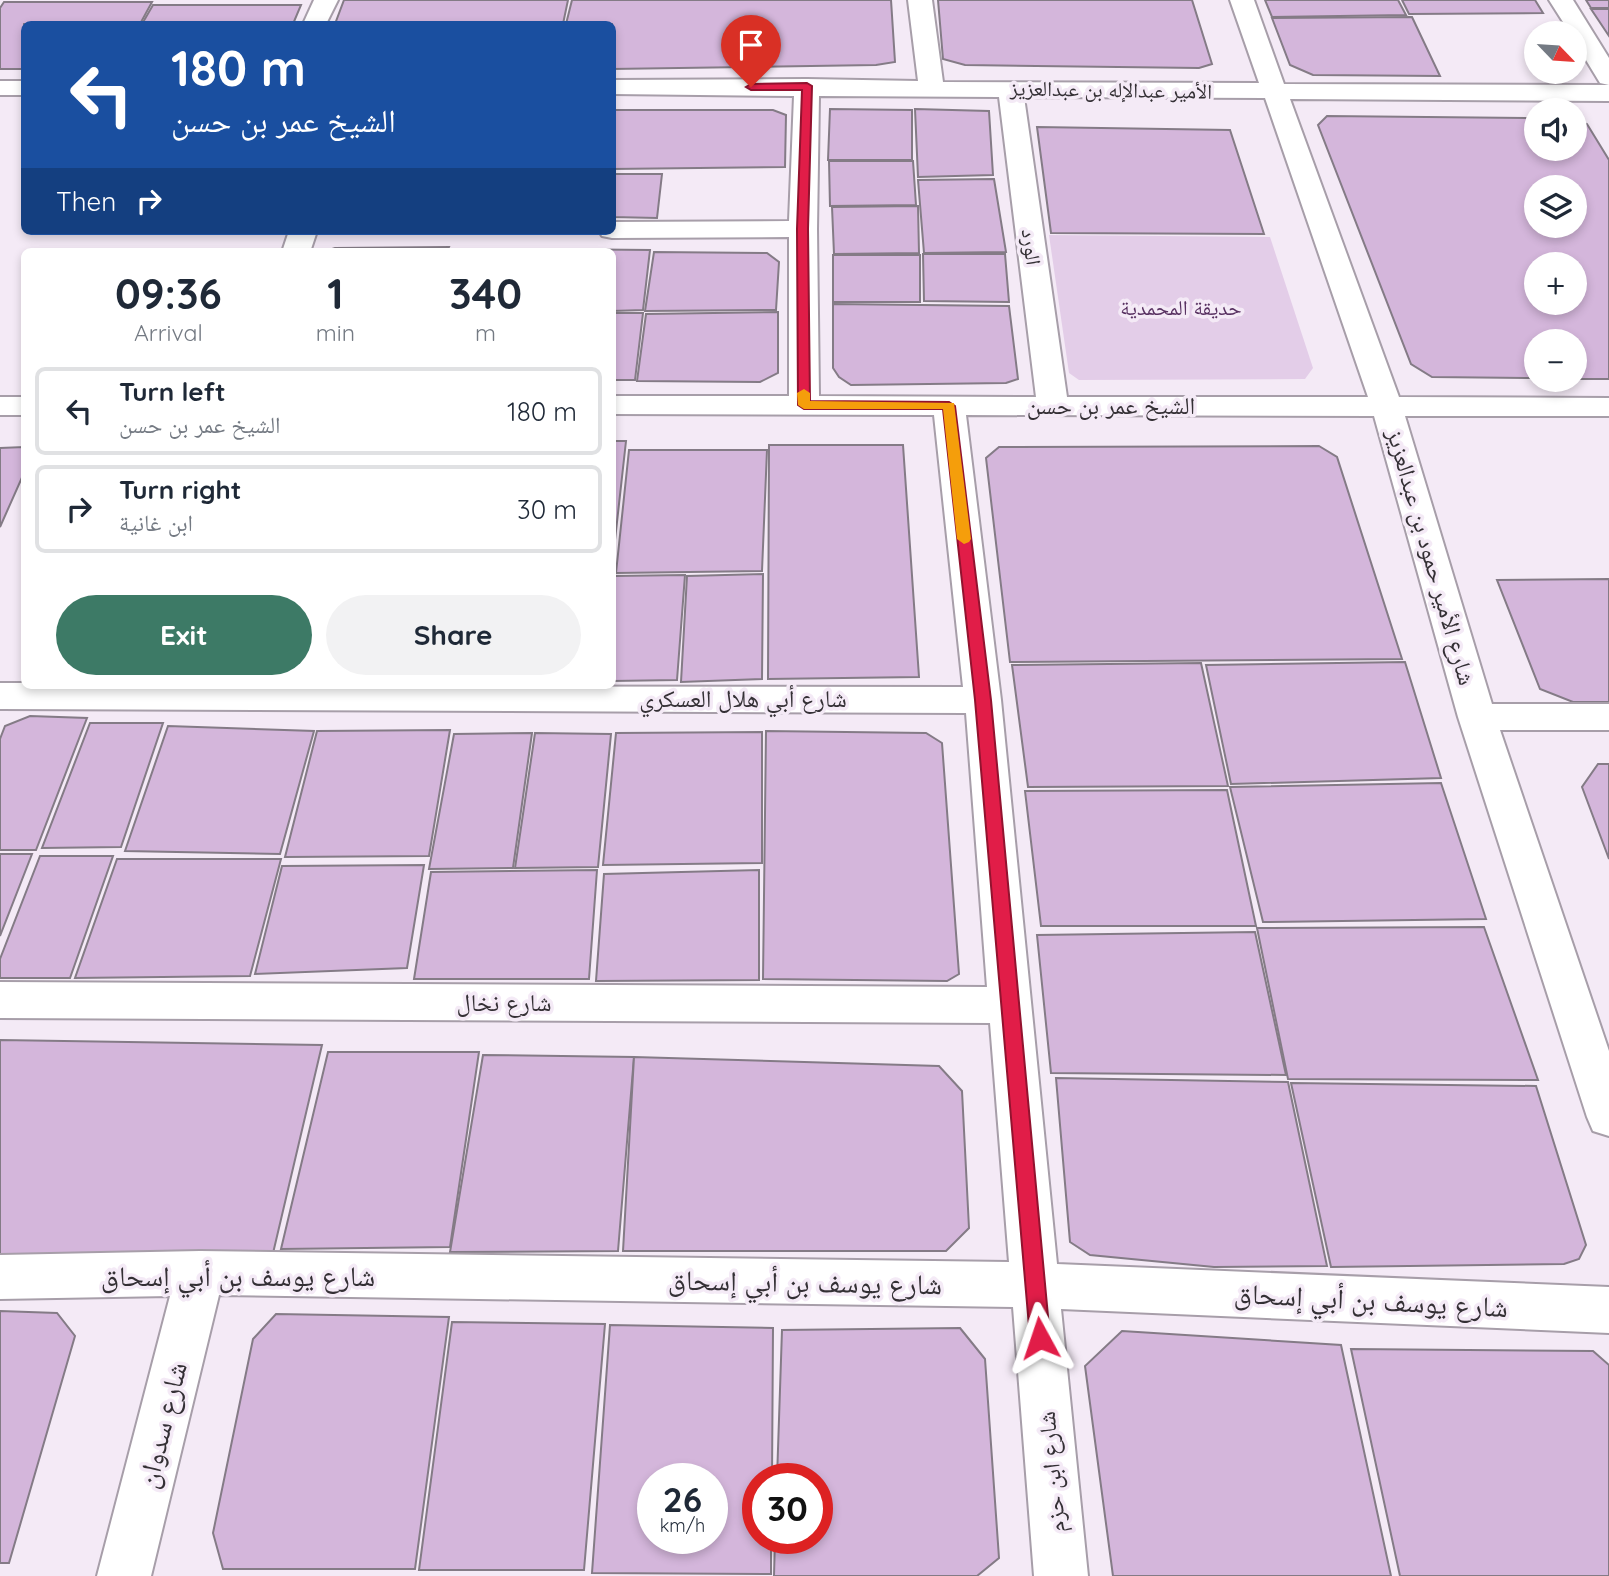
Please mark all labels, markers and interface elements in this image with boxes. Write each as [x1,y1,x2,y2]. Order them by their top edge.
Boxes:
pin [721,15,781,87]
north arrow [1524,21,1587,84]
map controls [1524,21,1587,392]
icon: arrive [732,26,770,64]
text: 180 m [171,37,306,98]
icon: left [56,49,147,140]
street label: الأمير عبدالإله بن عبدالعزيز [1009,74,1212,105]
button: sound [1524,98,1587,161]
text: الشيخ عمر بن حسن [171,100,396,140]
button: layers [1524,175,1587,238]
icon: right [130,182,168,220]
text: Then [56,185,116,218]
street label: الورد [1017,227,1047,267]
button: + [1524,252,1587,315]
text: 09:36 [115,267,222,320]
text: 1 [327,267,344,320]
text: 340 [449,267,522,320]
park label: حديقة المحمدية [1120,294,1242,320]
text: Arrival [134,318,203,347]
text: min [316,318,355,347]
text: m [475,318,496,347]
button: − [1524,329,1587,392]
text: Turn left [119,375,226,408]
street label: الشيخ عمر بن حسن [1027,390,1195,421]
icon: left [60,392,98,430]
text: 180 m [507,395,577,428]
text: الشيخ عمر بن حسن [119,410,281,439]
street label: شارع الأمير حمود بن عبدالعزيز [1380,424,1483,689]
text: Turn right [119,473,241,506]
icon: right [60,490,98,528]
text: 30 m [517,493,577,526]
text: ابن غانية [119,508,193,537]
button: Exit [56,595,312,675]
button: Share [326,595,581,675]
street label: شارع أبي هلال العسكري [639,683,847,718]
street label: شارع نخال [456,987,552,1018]
street label: شارع يوسف بن أبي إسحاق [101,1258,375,1299]
street label: شارع يوسف بن أبي إسحاق [667,1262,943,1308]
street label: شارع يوسف بن أبي إسحاق [1233,1275,1509,1330]
position arrow [1003,1301,1077,1375]
street label: شارع سدوان [129,1358,195,1492]
street label: شارع ابن حزم [1031,1410,1073,1534]
speed limit sign: 30 [742,1463,833,1554]
text: 26 [663,1477,702,1521]
text: km/h [660,1514,705,1537]

